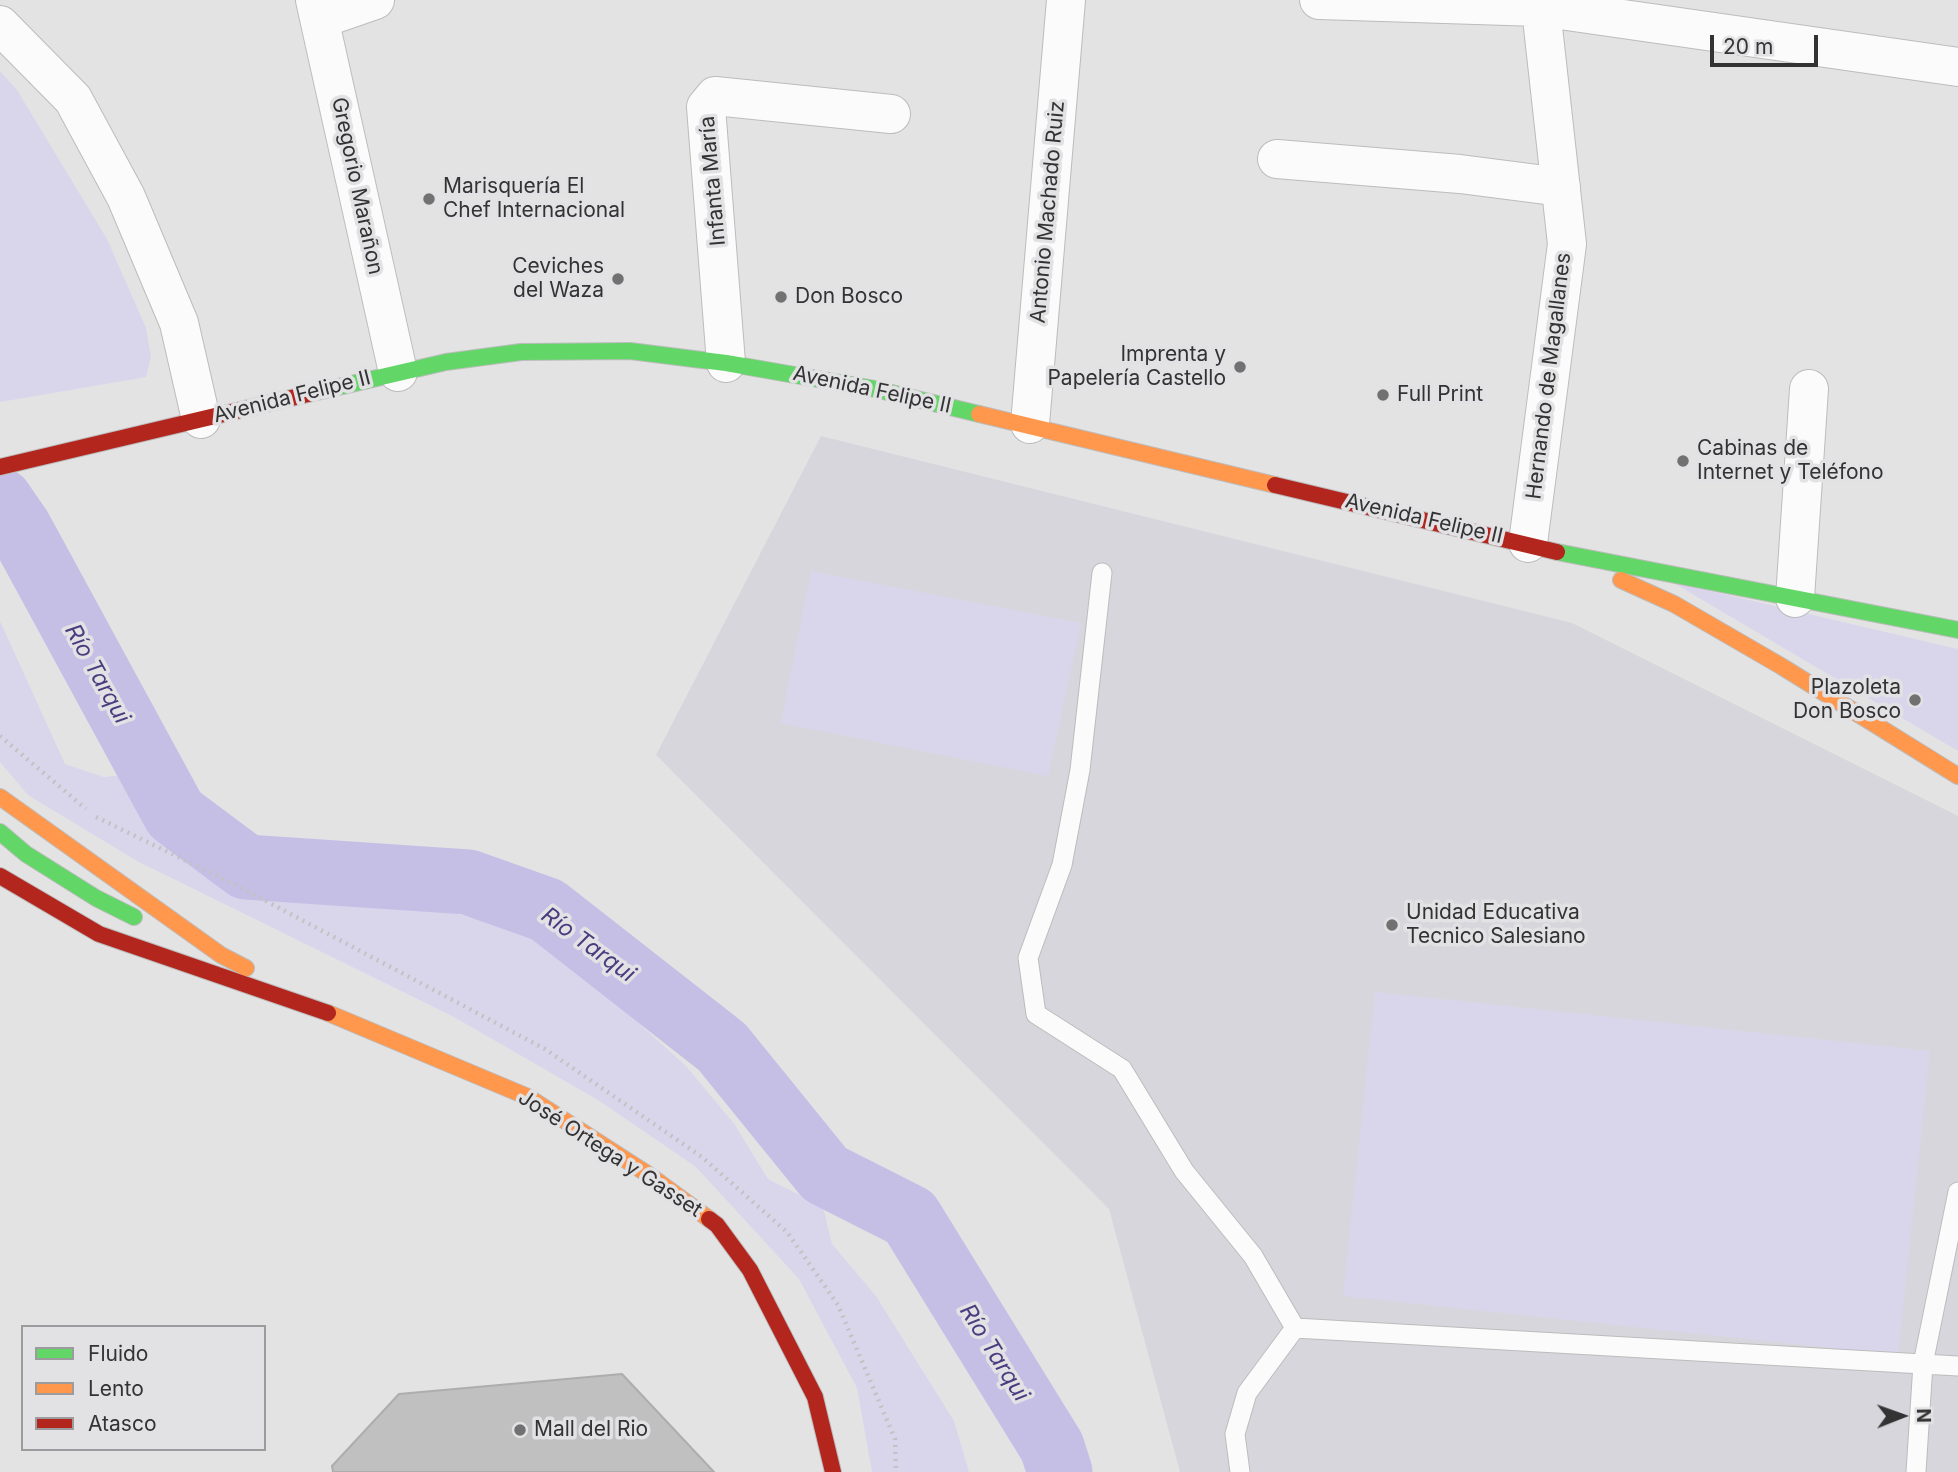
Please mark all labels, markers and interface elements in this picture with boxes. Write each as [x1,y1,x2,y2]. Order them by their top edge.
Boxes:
scale bar [1713,21,1822,65]
text: 20 m [1723,34,1773,59]
street label: Gregorio Marañon [326,95,388,277]
street label: Antonio Machado Ruiz [1026,100,1070,324]
street label: Infanta María [695,115,731,247]
place label: Marisquería El Chef Internacional [443,174,625,224]
marker: Marisquería El Chef Internacional [421,191,437,207]
street label: Hernando de Magallanes [1521,251,1577,501]
place label: Ceviches del Waza [512,254,604,304]
marker: Ceviches del Waza [610,271,626,287]
place label: Don Bosco [795,284,903,310]
marker: Don Bosco [773,289,789,305]
place label: Imprenta y Papelería Castello [1047,342,1226,392]
marker: Imprenta y Papelería Castello [1232,359,1248,375]
street label: Avenida Felipe II [791,361,953,419]
street label: Avenida Felipe II [211,365,373,429]
place label: Full Print [1397,382,1483,408]
marker: Full Print [1375,387,1391,403]
place label: Cabinas de Internet y Teléfono [1697,436,1884,486]
marker: Cabinas de Internet y Teléfono [1675,453,1691,469]
street label: Avenida Felipe II [1343,489,1505,549]
water label: Río Tarqui [58,619,136,729]
place label: Plazoleta Don Bosco [1793,675,1901,725]
marker: Plazoleta Don Bosco [1907,692,1923,708]
place label: Unidad Educativa Tecnico Salesiano [1406,900,1586,950]
water label: Río Tarqui [536,902,640,988]
marker: Unidad Educativa Tecnico Salesiano [1384,917,1400,933]
street label: José Ortega y Gasset [513,1085,707,1223]
water label: Río Tarqui [953,1299,1035,1407]
legend [21,1325,266,1451]
text: Fluido [88,1341,148,1366]
text: Lento [88,1376,144,1401]
north arrow [1867,1381,1937,1451]
text: N [1912,1408,1935,1423]
text: Atasco [88,1411,157,1436]
place label: Mall del Rio [534,1417,648,1443]
marker: Mall del Rio [512,1422,528,1438]

